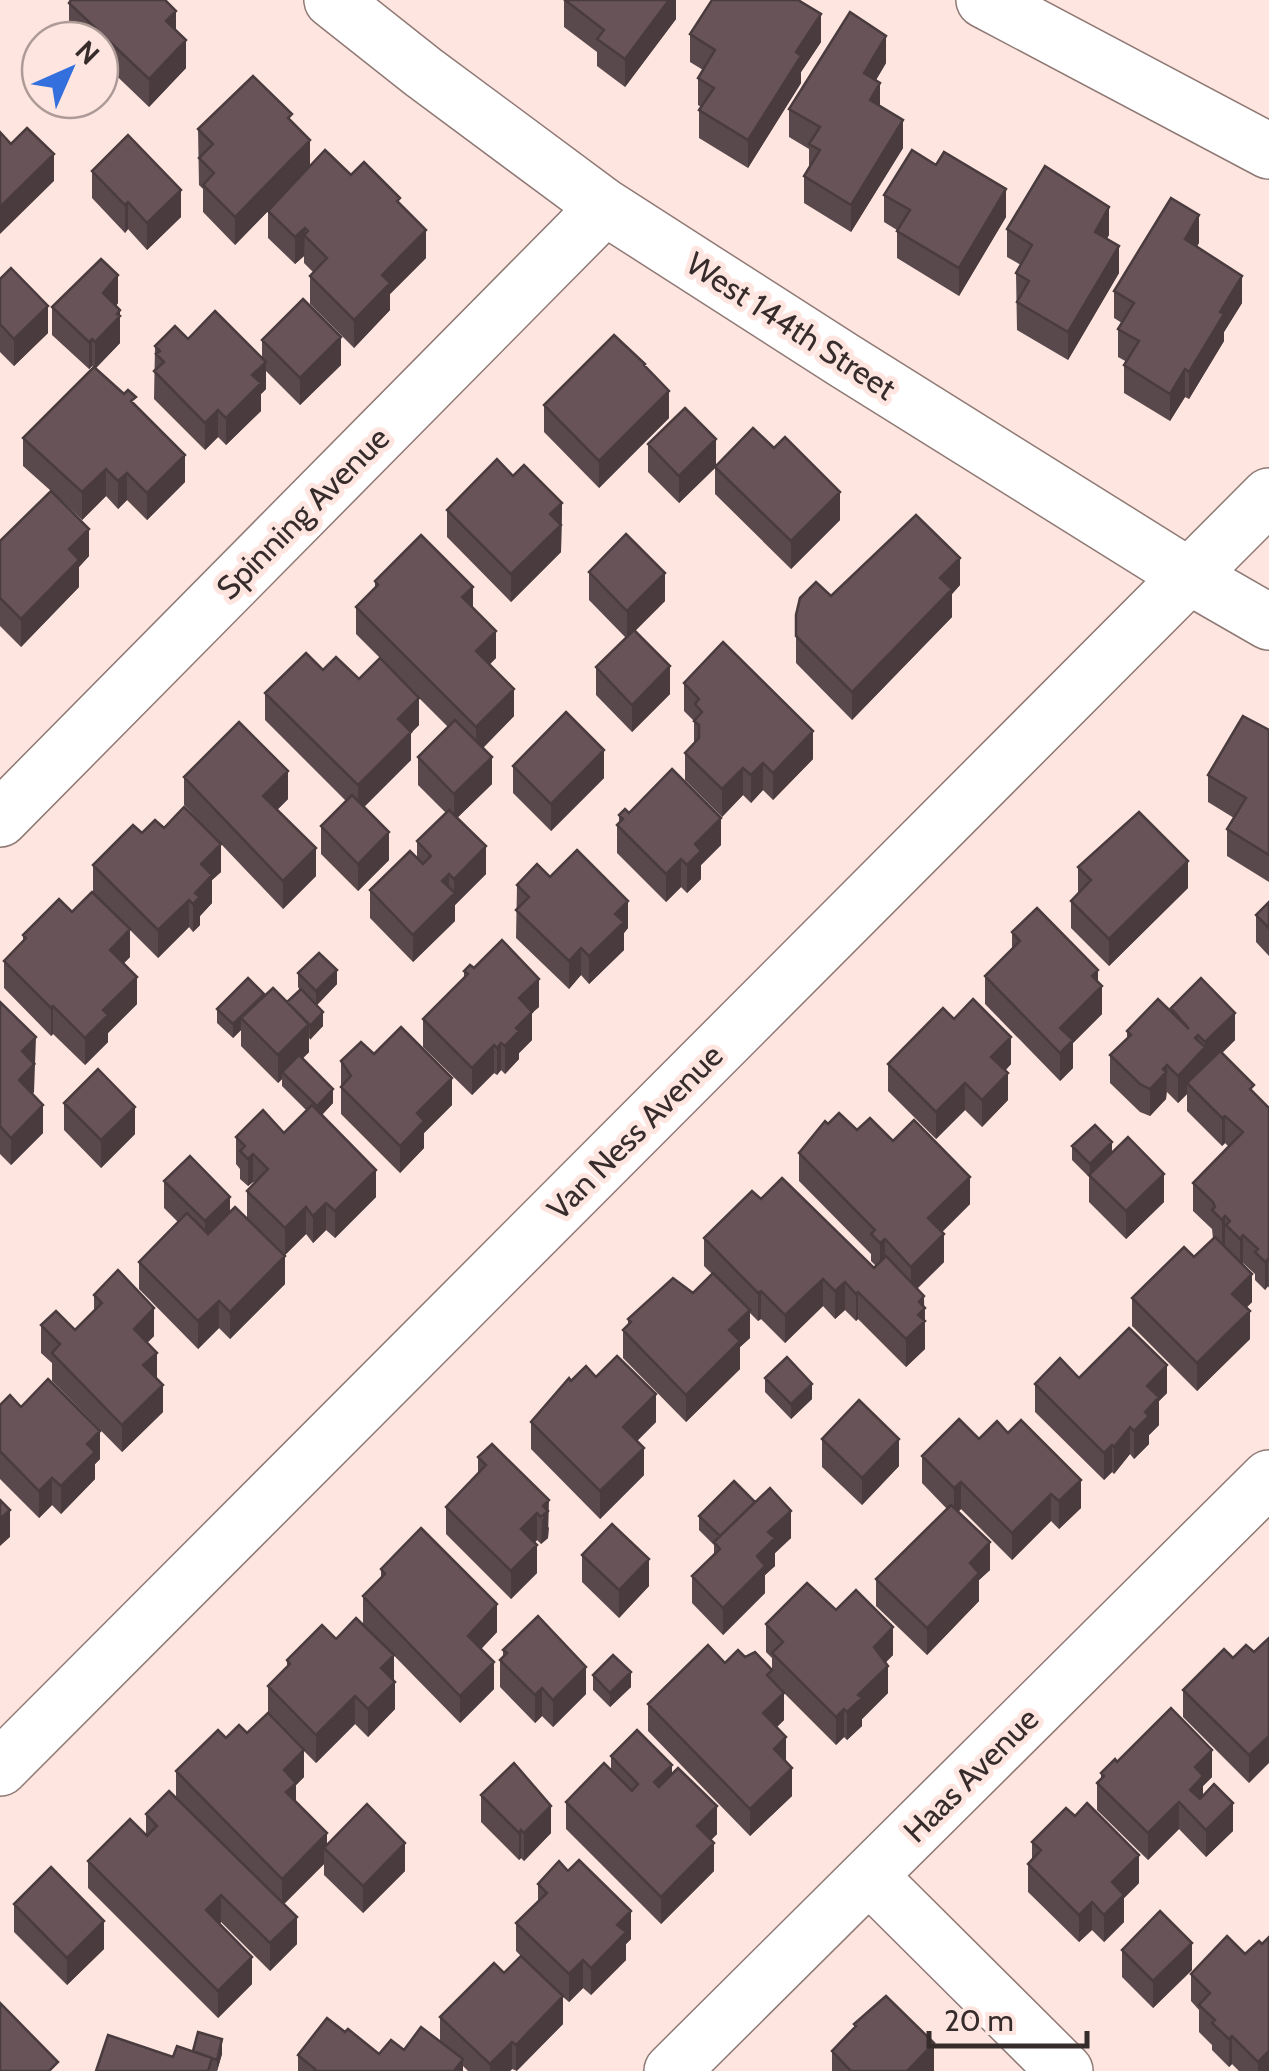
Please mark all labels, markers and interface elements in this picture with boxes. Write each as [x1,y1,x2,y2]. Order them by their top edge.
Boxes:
north arrow [20,20,120,120]
text: N [69,33,107,71]
street label: West 144th Street [679,243,903,408]
street label: Spinning Avenue [208,418,397,607]
street label: Van Ness Avenue [539,1036,731,1228]
street label: Haas Avenue [895,1699,1046,1850]
scale bar [929,1986,1086,2048]
text: 20 m [944,2002,1014,2039]

